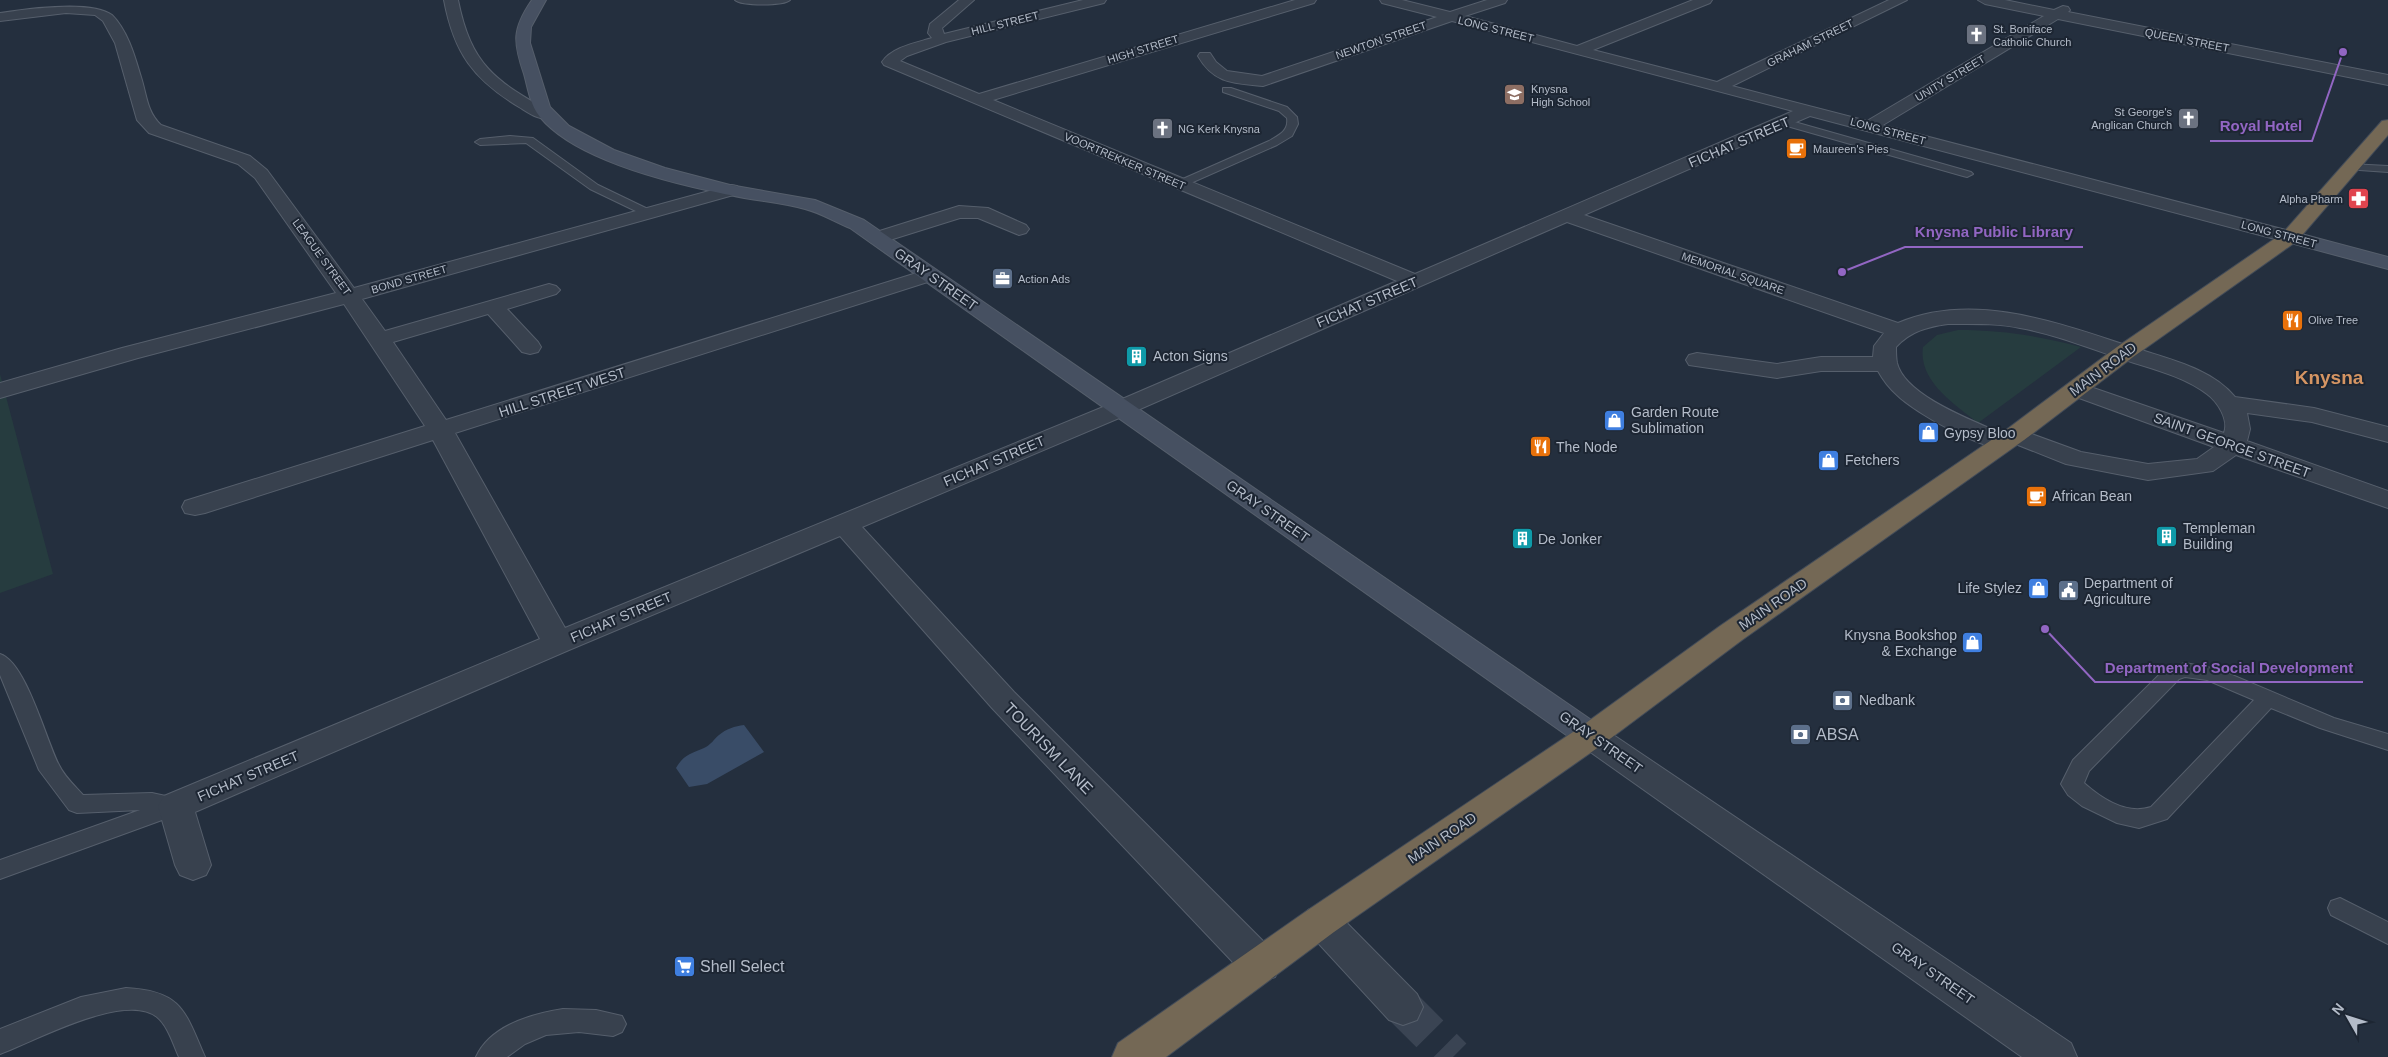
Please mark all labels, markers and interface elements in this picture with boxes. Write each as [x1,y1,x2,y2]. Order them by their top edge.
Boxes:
street label: HILL STREET [970,9,1040,37]
street label: LONG STREET [1457,14,1535,44]
street label: GRAHAM STREET [1765,17,1855,69]
street label: NEWTON STREET [1334,19,1428,61]
church icon: St. Boniface Catholic Church [1965,23,1989,47]
place label: St. Boniface Catholic Church [1993,23,2071,48]
street label: QUEEN STREET [2144,26,2230,54]
street label: HIGH STREET [1106,32,1180,66]
street label: UNITY STREET [1913,52,1987,104]
school or university icon: Knysna High School [1503,83,1527,107]
place label: Knysna High School [1531,83,1590,108]
place label: St George's Anglican Church [2091,106,2172,131]
church icon: St George's Anglican Church [2176,106,2200,130]
callout: Royal Hotel [2210,111,2312,141]
street label: FICHAT STREET [1686,113,1792,171]
street label: LONG STREET [1849,115,1927,147]
church icon: NG Kerk Knysna [1150,117,1174,141]
text: Royal Hotel [2220,117,2302,134]
place label: NG Kerk Knysna [1178,123,1261,135]
street label: VOORTREKKER STREET [1063,130,1188,192]
cafe icon: Maureen's Pies [1785,137,1809,161]
place label: Maureen's Pies [1813,143,1889,155]
pharmacy icon: Alpha Pharm [2347,187,2371,211]
place label: Alpha Pharm [2279,193,2343,205]
street label: LEAGUE STREET [290,217,354,298]
callout: Knysna Public Library [1905,217,2083,247]
street label: LONG STREET [2240,218,2318,250]
text: Knysna Public Library [1915,223,2074,240]
street label: GRAY STREET [891,244,981,314]
street label: MEMORIAL SQUARE [1680,250,1786,296]
street label: BOND STREET [370,262,449,296]
office icon: Action Ads [990,267,1014,291]
place label: Action Ads [1018,273,1070,285]
street label: FICHAT STREET [1314,273,1420,331]
restaurant icon: Olive Tree [2280,308,2304,332]
place label: Olive Tree [2308,314,2358,326]
street label: MAIN ROAD [2067,339,2139,399]
building icon: Acton Signs [1125,344,1149,368]
place label: Acton Signs [1153,348,1228,364]
street label: HILL STREET WEST [497,364,628,420]
district label: Knysna [2295,367,2364,388]
place label: Garden Route Sublimation [1631,404,1719,436]
shop icon: Garden Route Sublimation [1603,408,1627,432]
street label: SAINT GEORGE STREET [2152,409,2313,481]
shop icon: Gypsy Bloo [1916,421,1940,445]
place label: Gypsy Bloo [1944,425,2016,441]
street label: FICHAT STREET [941,432,1047,490]
restaurant icon: The Node [1528,435,1552,459]
place label: The Node [1556,439,1618,455]
shop icon: Fetchers [1817,448,1841,472]
place label: Fetchers [1845,452,1899,468]
street label: GRAY STREET [1223,476,1313,546]
cafe icon: African Bean [2024,484,2048,508]
place label: African Bean [2052,488,2132,504]
place label: Templeman Building [2183,520,2255,552]
building icon: Templeman Building [2155,524,2179,548]
building icon: De Jonker [1510,527,1534,551]
place label: De Jonker [1538,531,1602,547]
street label: MAIN ROAD [1736,575,1810,633]
place label: Department of Agriculture [2084,575,2173,607]
shop icon: Life Stylez [2026,576,2050,600]
public building icon: Department of Agriculture [2056,579,2080,603]
place label: Life Stylez [1957,580,2022,596]
street label: FICHAT STREET [568,588,674,646]
place label: Knysna Bookshop & Exchange [1844,627,1957,659]
shop icon: Knysna Bookshop & Exchange [1961,631,1985,655]
callout: Department of Social Development [2095,652,2363,682]
text: Department of Social Development [2105,659,2353,676]
bank icon: Nedbank [1831,688,1855,712]
place label: Nedbank [1859,692,1916,708]
street label: TOURISM LANE [1001,699,1096,797]
street label: GRAY STREET [1556,707,1646,777]
bank icon: ABSA [1788,722,1812,746]
place label: ABSA [1816,726,1859,743]
street label: FICHAT STREET [195,747,301,805]
street label: MAIN ROAD [1405,809,1479,867]
street label: GRAY STREET [1888,938,1978,1008]
supermarket icon: Shell Select [672,954,696,978]
place label: Shell Select [700,958,785,975]
north arrow [2323,992,2373,1042]
text: N [2328,1000,2347,1018]

